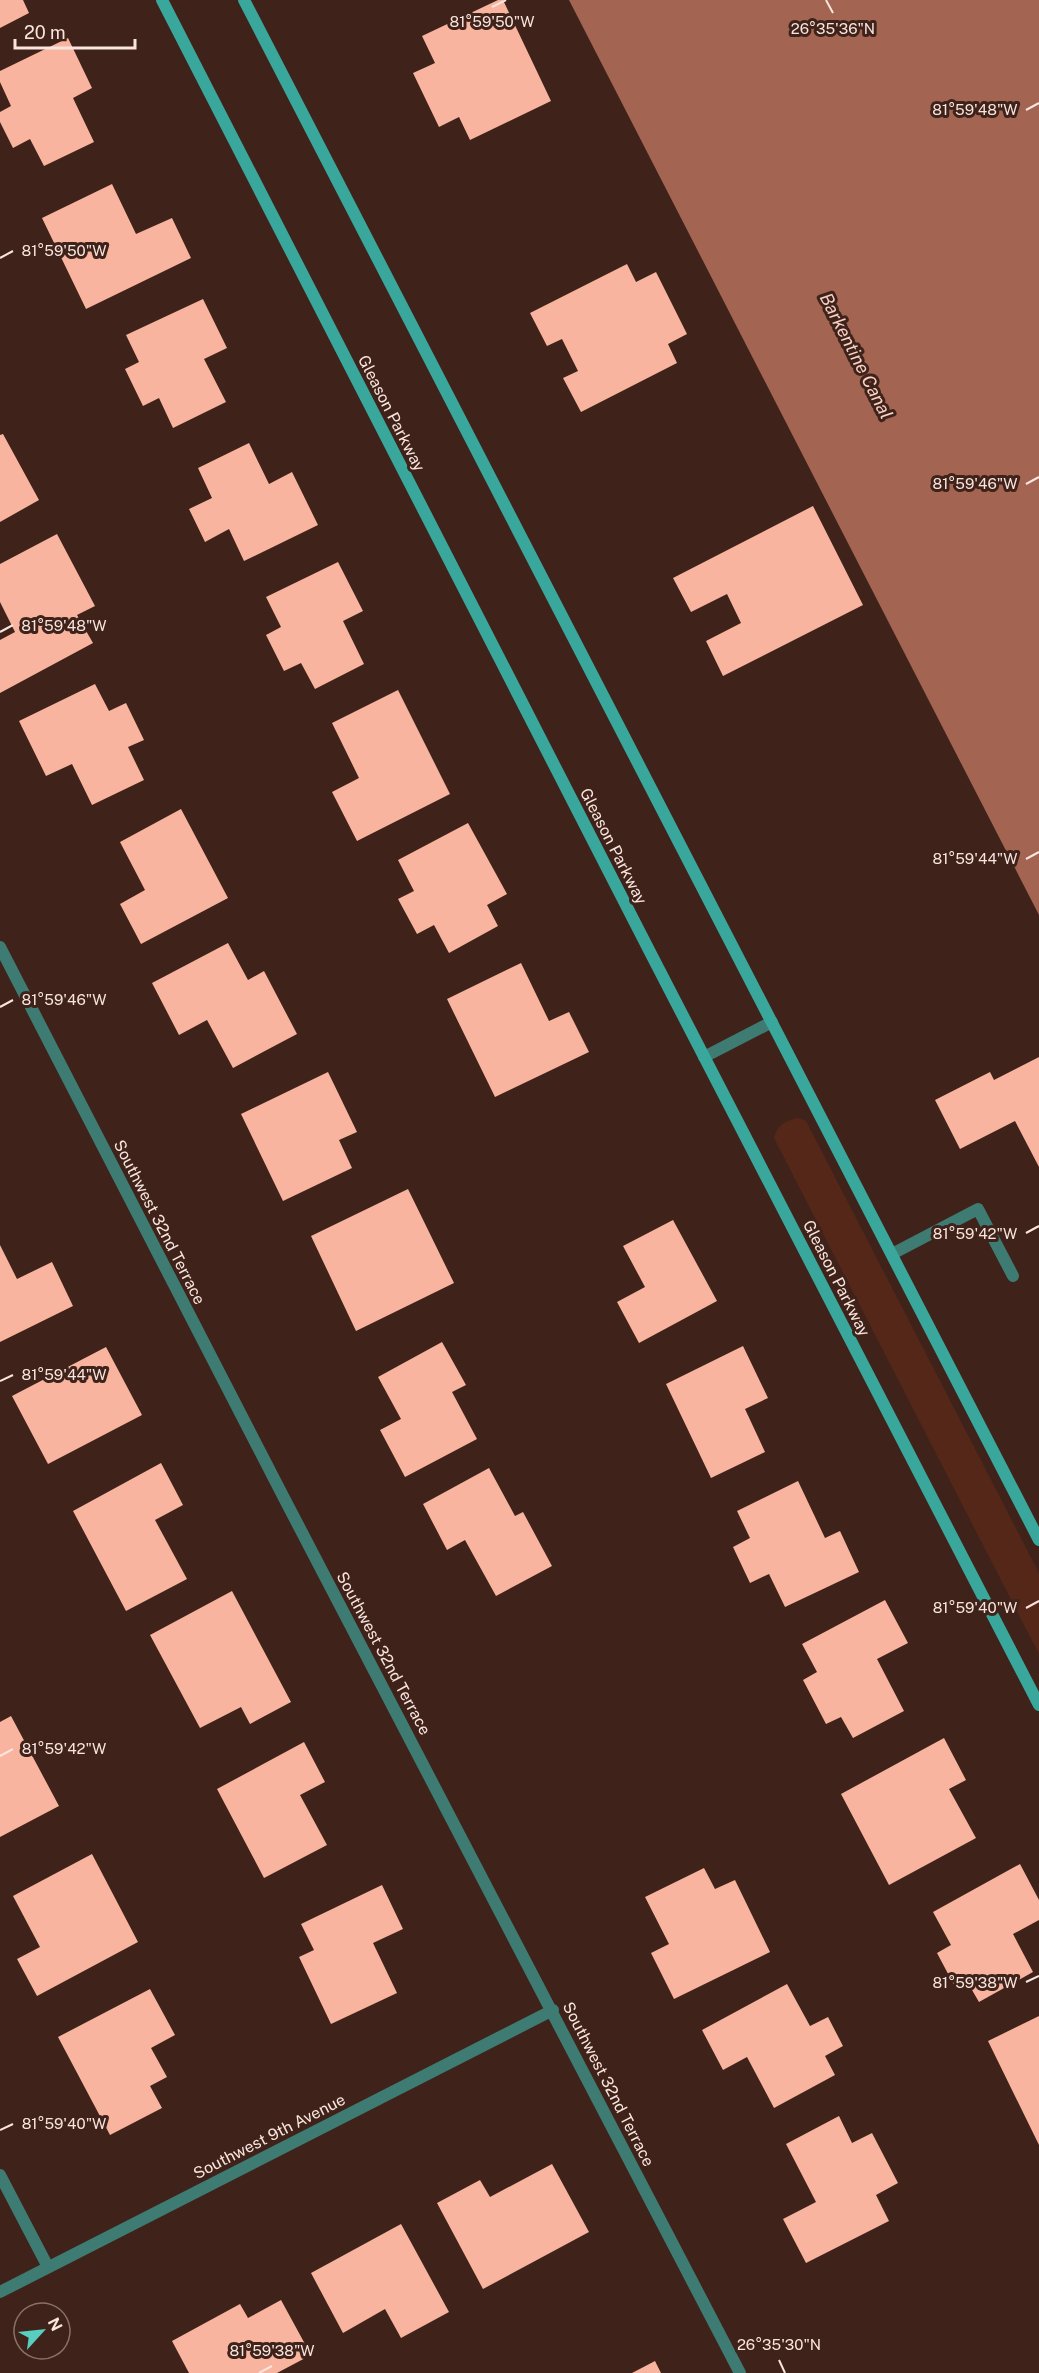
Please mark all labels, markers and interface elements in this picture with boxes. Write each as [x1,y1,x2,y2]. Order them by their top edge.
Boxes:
scale bar [15,12,135,50]
text: 81°59'50"W [450,13,534,30]
text: 26°35'36"N [791,20,875,37]
text: 20 m [24,22,66,43]
text: 81°59'48"W [932,101,1018,118]
text: 81°59'50"W [22,242,106,259]
water label: Barkentine Canal [816,289,897,422]
street label: Gleason Parkway [354,352,429,475]
text: 81°59'46"W [933,475,1017,492]
text: 81°59'48"W [21,617,107,634]
street label: Gleason Parkway [576,785,651,908]
text: 81°59'44"W [933,850,1018,867]
text: 81°59'46"W [22,991,106,1008]
street label: Southwest 32nd Terrace [110,1137,209,1308]
street label: Gleason Parkway [799,1217,874,1340]
text: 81°59'42"W [933,1225,1017,1242]
text: 81°59'44"W [22,1366,107,1383]
street label: Southwest 32nd Terrace [332,1568,435,1738]
text: 81°59'40"W [933,1599,1017,1616]
text: 81°59'42"W [22,1740,106,1757]
text: 81°59'38"W [932,1974,1018,1991]
street label: Southwest 32nd Terrace [559,1999,658,2170]
street label: Southwest 9th Avenue [190,2090,348,2183]
text: 81°59'40"W [22,2115,106,2132]
north arrow [12,2301,72,2361]
text: N [44,2315,66,2334]
text: 26°35'30"N [737,2336,821,2353]
text: 81°59'38"W [229,2342,315,2359]

